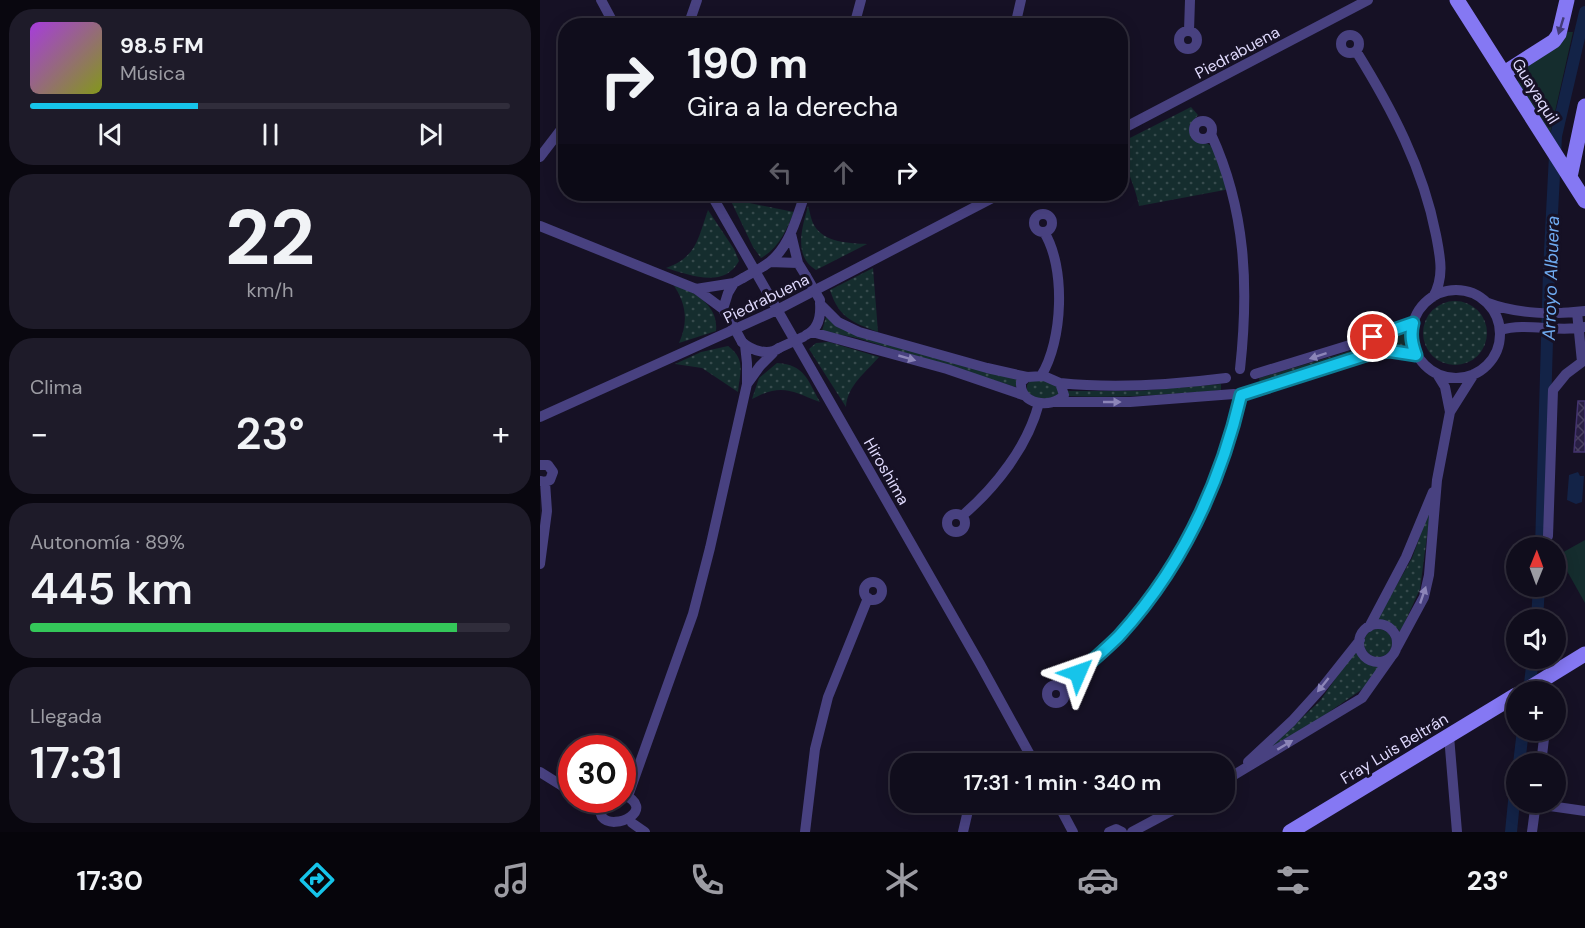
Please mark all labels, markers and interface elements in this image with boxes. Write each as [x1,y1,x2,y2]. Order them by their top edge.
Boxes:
one-way arrow [1556,17,1565,35]
street label: Piedrabuena [1191,21,1283,84]
text: 98.5 FM [120,31,204,60]
text: 190 m [687,36,808,91]
icon: right [588,42,666,120]
street label: Guayaquil [1507,55,1564,128]
text: Música [120,60,185,86]
text: Gira a la derecha [687,89,898,124]
icon: previous [94,118,127,151]
icon: pause [254,118,287,151]
icon: next [414,118,447,151]
icon: left [764,156,797,189]
icon: ahead [827,156,860,189]
icon: right [890,156,923,189]
text: 22 [225,187,315,288]
water label: Arroyo Albuera [1537,215,1565,342]
street label: Piedrabuena [720,269,813,328]
text: km/h [246,277,294,303]
pin [1347,311,1398,362]
icon: arrive [1356,320,1389,353]
one-way arrow [1309,352,1327,361]
one-way arrow [898,354,916,363]
text: Clima [30,374,82,400]
one-way arrow [1103,397,1122,407]
text: 23° [236,404,305,463]
text: − [30,412,48,455]
text: + [492,412,510,455]
street label: Hiroshima [859,434,914,508]
text: Autonomía · 89% [30,529,185,555]
north arrow [1506,537,1566,597]
map controls [1506,537,1566,813]
text: 445 km [30,559,193,618]
one-way arrow [1419,586,1429,604]
button: sound [1506,609,1566,669]
position arrow [1046,641,1110,705]
one-way arrow [1318,678,1330,693]
button: + [1506,681,1566,741]
text: Llegada [30,703,102,729]
street label: Fray Luis Beltrán [1336,708,1452,789]
text: 17:31 [30,733,123,792]
speed limit sign: 30 [558,735,636,813]
one-way arrow [1277,740,1293,751]
button: − [1506,753,1566,813]
text: 17:31 · 1 min · 340 m [964,768,1161,797]
icon: directions [296,859,338,901]
icon: music [491,859,533,901]
icon: phone [686,859,728,901]
icon: climate [881,859,923,901]
icon: car [1077,859,1119,901]
icon: filters [1272,859,1314,901]
text: 17:30 [77,863,143,898]
text: 23° [1467,863,1508,898]

